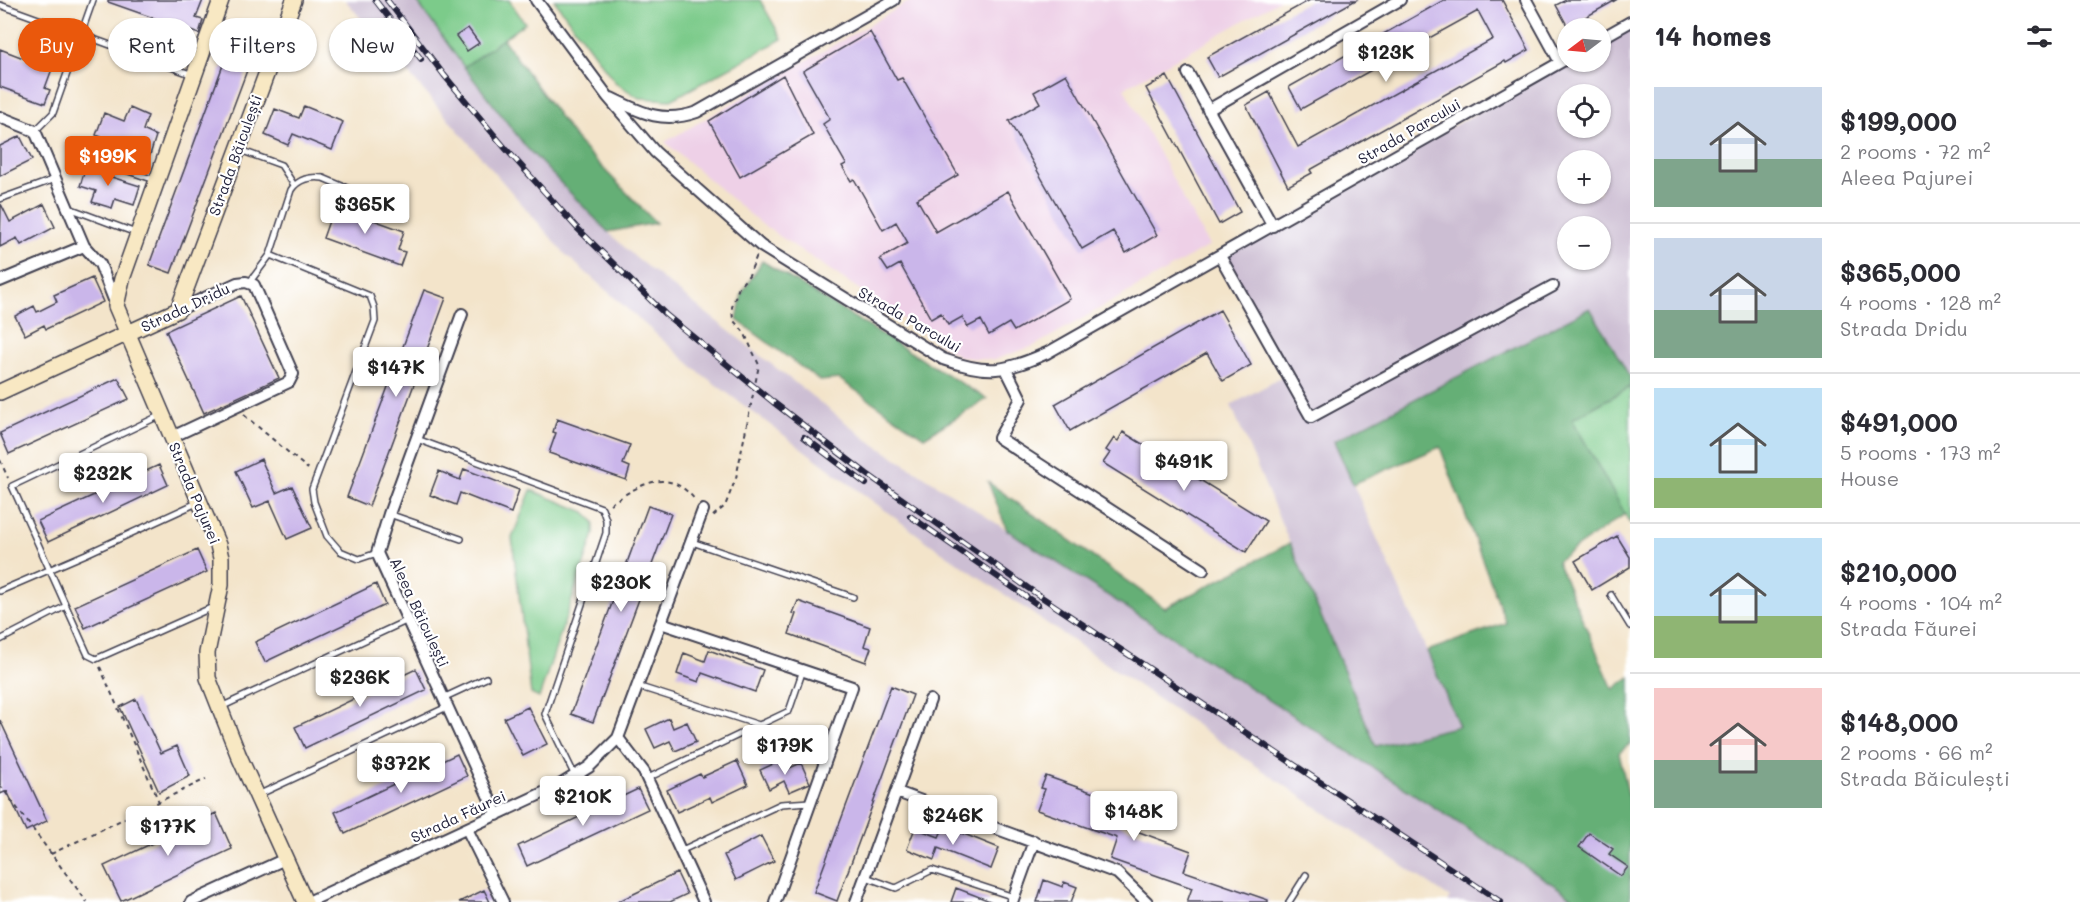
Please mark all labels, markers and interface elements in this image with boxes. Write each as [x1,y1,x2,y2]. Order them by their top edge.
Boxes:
chip: Buy [18,18,96,72]
chip: Rent [108,18,197,72]
chip: Filters [209,18,317,72]
chip: New [329,18,416,72]
north arrow [1557,18,1611,72]
map controls [1557,18,1611,270]
text: 14 homes [1654,19,1772,53]
icon: filters [2023,20,2056,53]
pin: $123K [1344,32,1428,83]
text: $123K [1357,38,1415,64]
button: locate [1557,84,1611,138]
street label: Strada Băiculești [204,92,267,219]
street label: Strada Parcului [1354,94,1464,168]
text: $199,000 [1840,104,1957,138]
icon: home [1702,111,1774,183]
pin: $199K [66,136,150,187]
text: 2 rooms · 72 m² [1840,138,1991,164]
text: $199K [79,142,137,168]
button: + [1557,150,1611,204]
text: Aleea Pajurei [1840,164,1973,190]
pin: $365K [323,184,407,235]
text: $365K [334,190,396,216]
button: − [1557,216,1611,270]
text: $365,000 [1840,255,1961,289]
icon: home [1702,262,1774,334]
street label: Strada Dridu [137,278,233,336]
street label: Strada Parcului [855,282,965,356]
text: 4 rooms · 128 m² [1840,289,2001,315]
text: Strada Dridu [1840,315,1968,341]
pin: $147K [354,347,438,398]
text: $147K [367,353,425,379]
text: $491,000 [1840,405,1958,439]
icon: home [1702,412,1774,484]
street label: Strada Pajurei [165,439,225,547]
text: 5 rooms · 173 m² [1840,439,2001,465]
pin: $491K [1142,441,1226,492]
text: $491K [1154,447,1214,473]
pin: $232K [61,453,145,504]
text: $232K [73,459,133,485]
text: House [1840,465,1899,491]
street label: Aleea Băiculești [385,554,454,670]
text: $210,000 [1840,555,1957,589]
pin: $230K [579,562,663,613]
icon: home [1702,562,1774,634]
text: $230K [590,568,652,594]
text: 4 rooms · 104 m² [1840,589,2002,615]
text: Strada Făurei [1840,615,1977,641]
pin: $236K [318,657,402,708]
text: $236K [330,663,390,689]
text: $148,000 [1840,705,1958,739]
icon: home [1702,712,1774,784]
pin: $179K [743,725,827,776]
text: $179K [756,731,814,757]
text: 2 rooms · 66 m² [1840,739,1993,765]
pin: $372K [359,743,443,794]
text: $372K [371,749,431,775]
text: Strada Băiculești [1840,765,2010,791]
pin: $210K [541,776,625,827]
text: $210K [554,782,612,808]
street label: Strada Făurei [407,785,509,847]
pin: $148K [1092,791,1176,842]
pin: $246K [911,795,995,846]
text: $148K [1104,797,1164,823]
text: $246K [922,801,984,827]
pin: $177K [126,806,210,857]
text: $177K [140,812,196,838]

